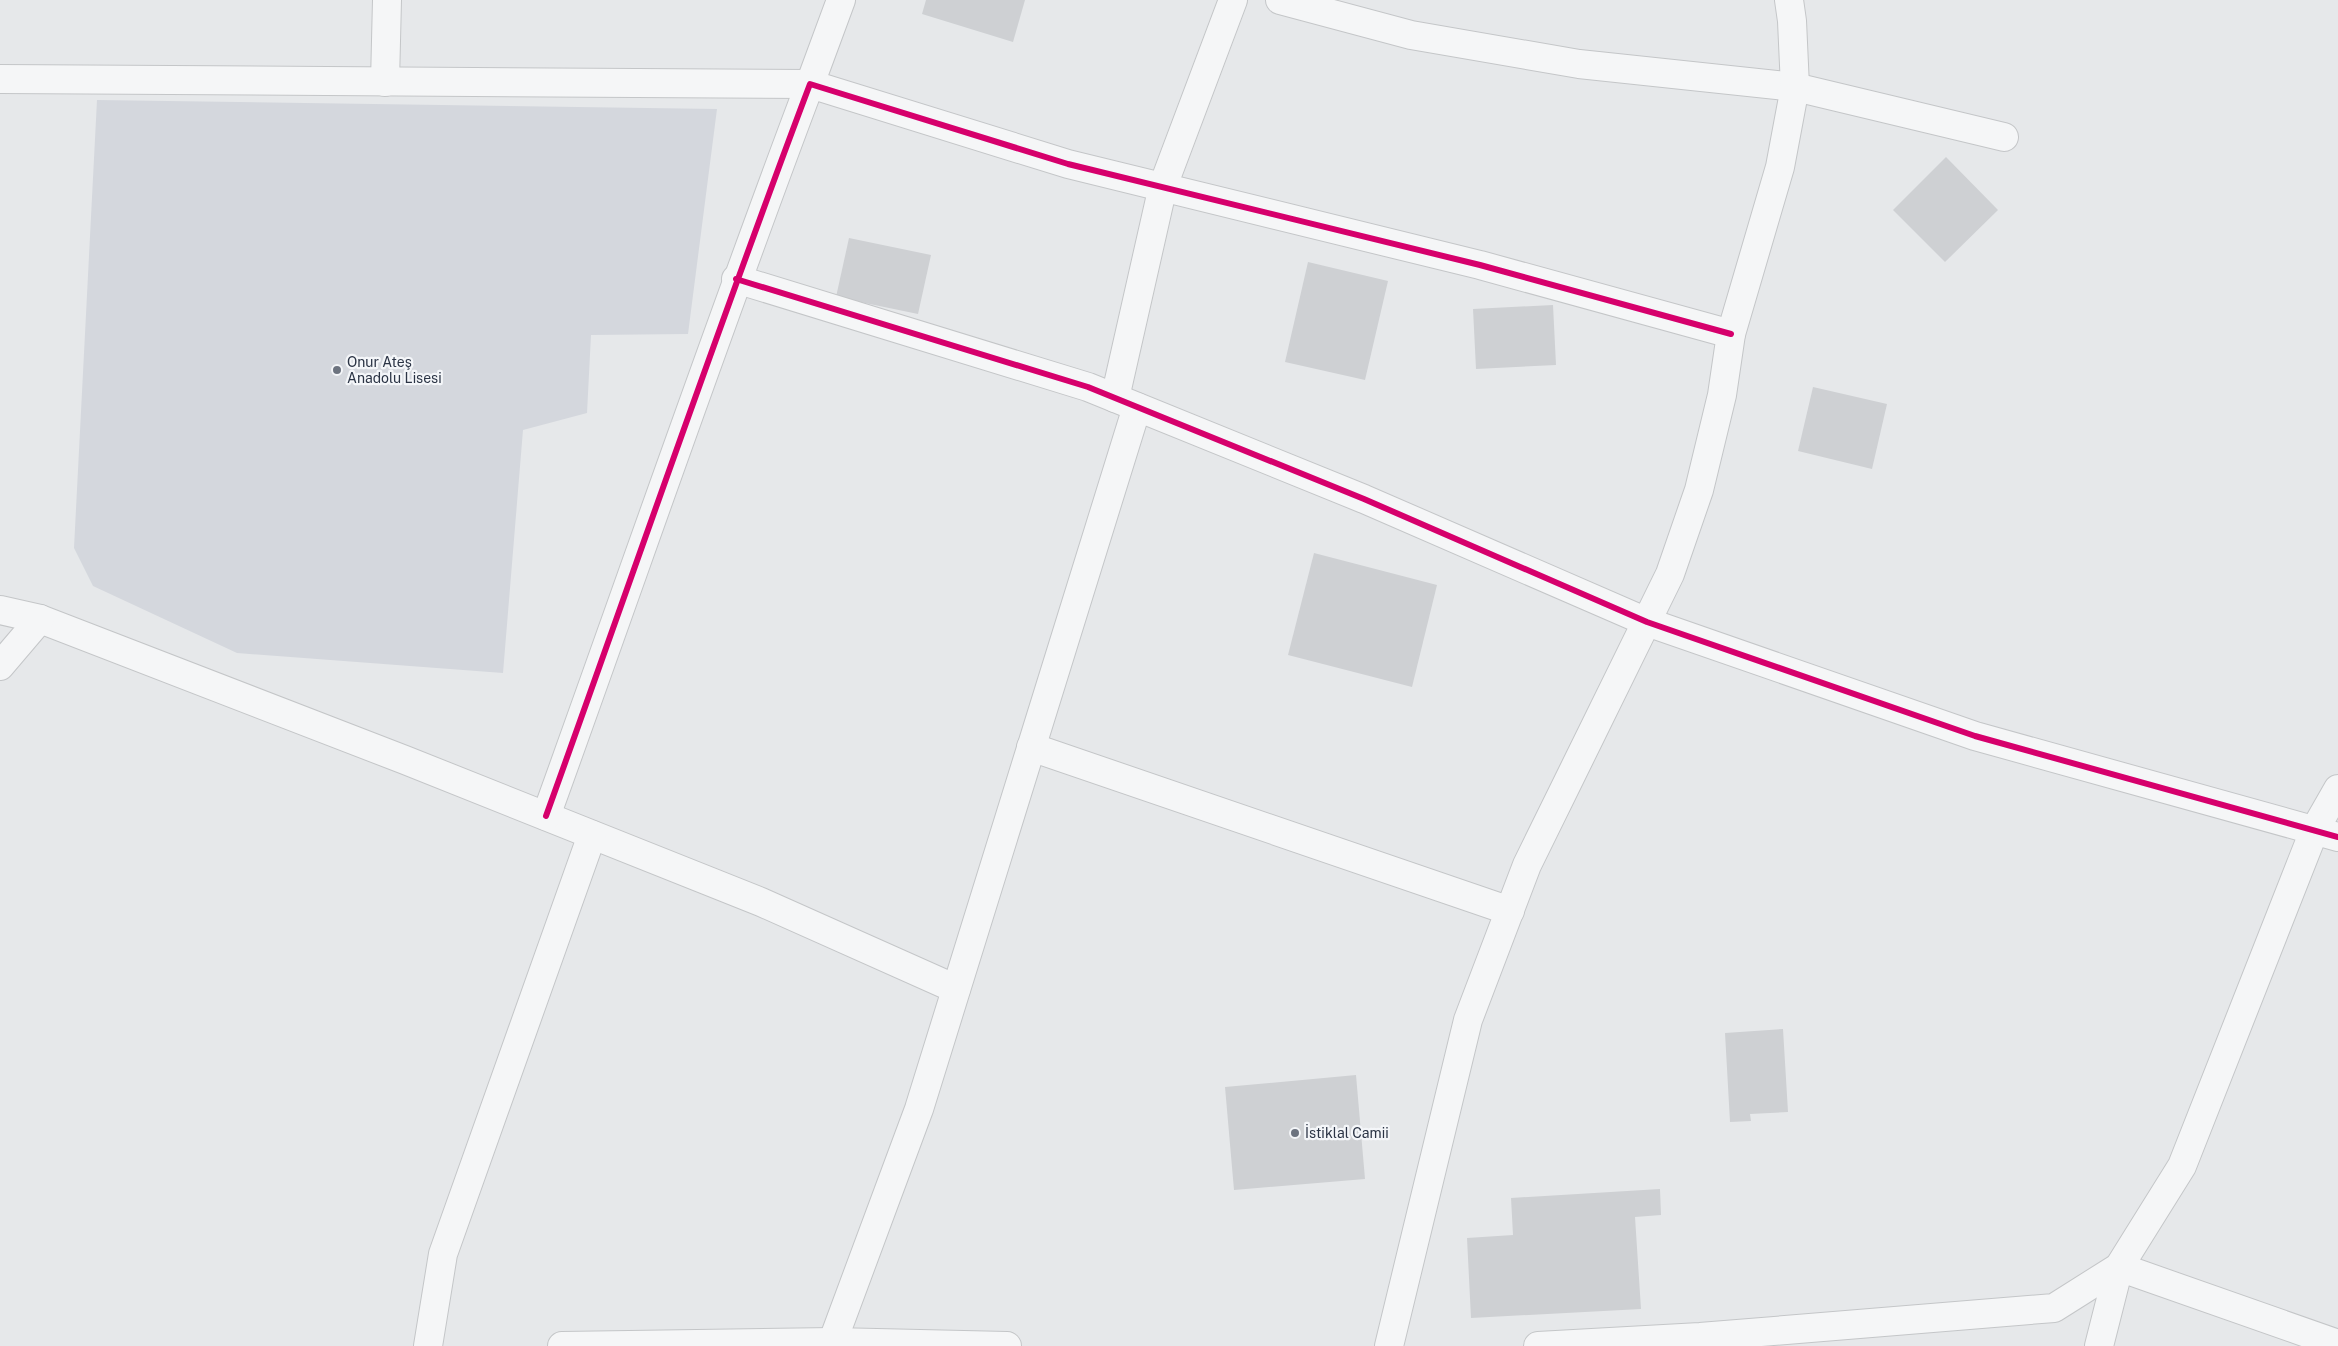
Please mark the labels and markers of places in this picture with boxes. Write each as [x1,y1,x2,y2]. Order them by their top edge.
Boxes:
place label: Onur Ateş Anadolu Lisesi [347,354,442,386]
marker: Onur Ateş Anadolu Lisesi [331,364,343,376]
place label: İstiklal Camii [1305,1123,1389,1141]
marker: İstiklal Camii [1289,1127,1301,1139]

